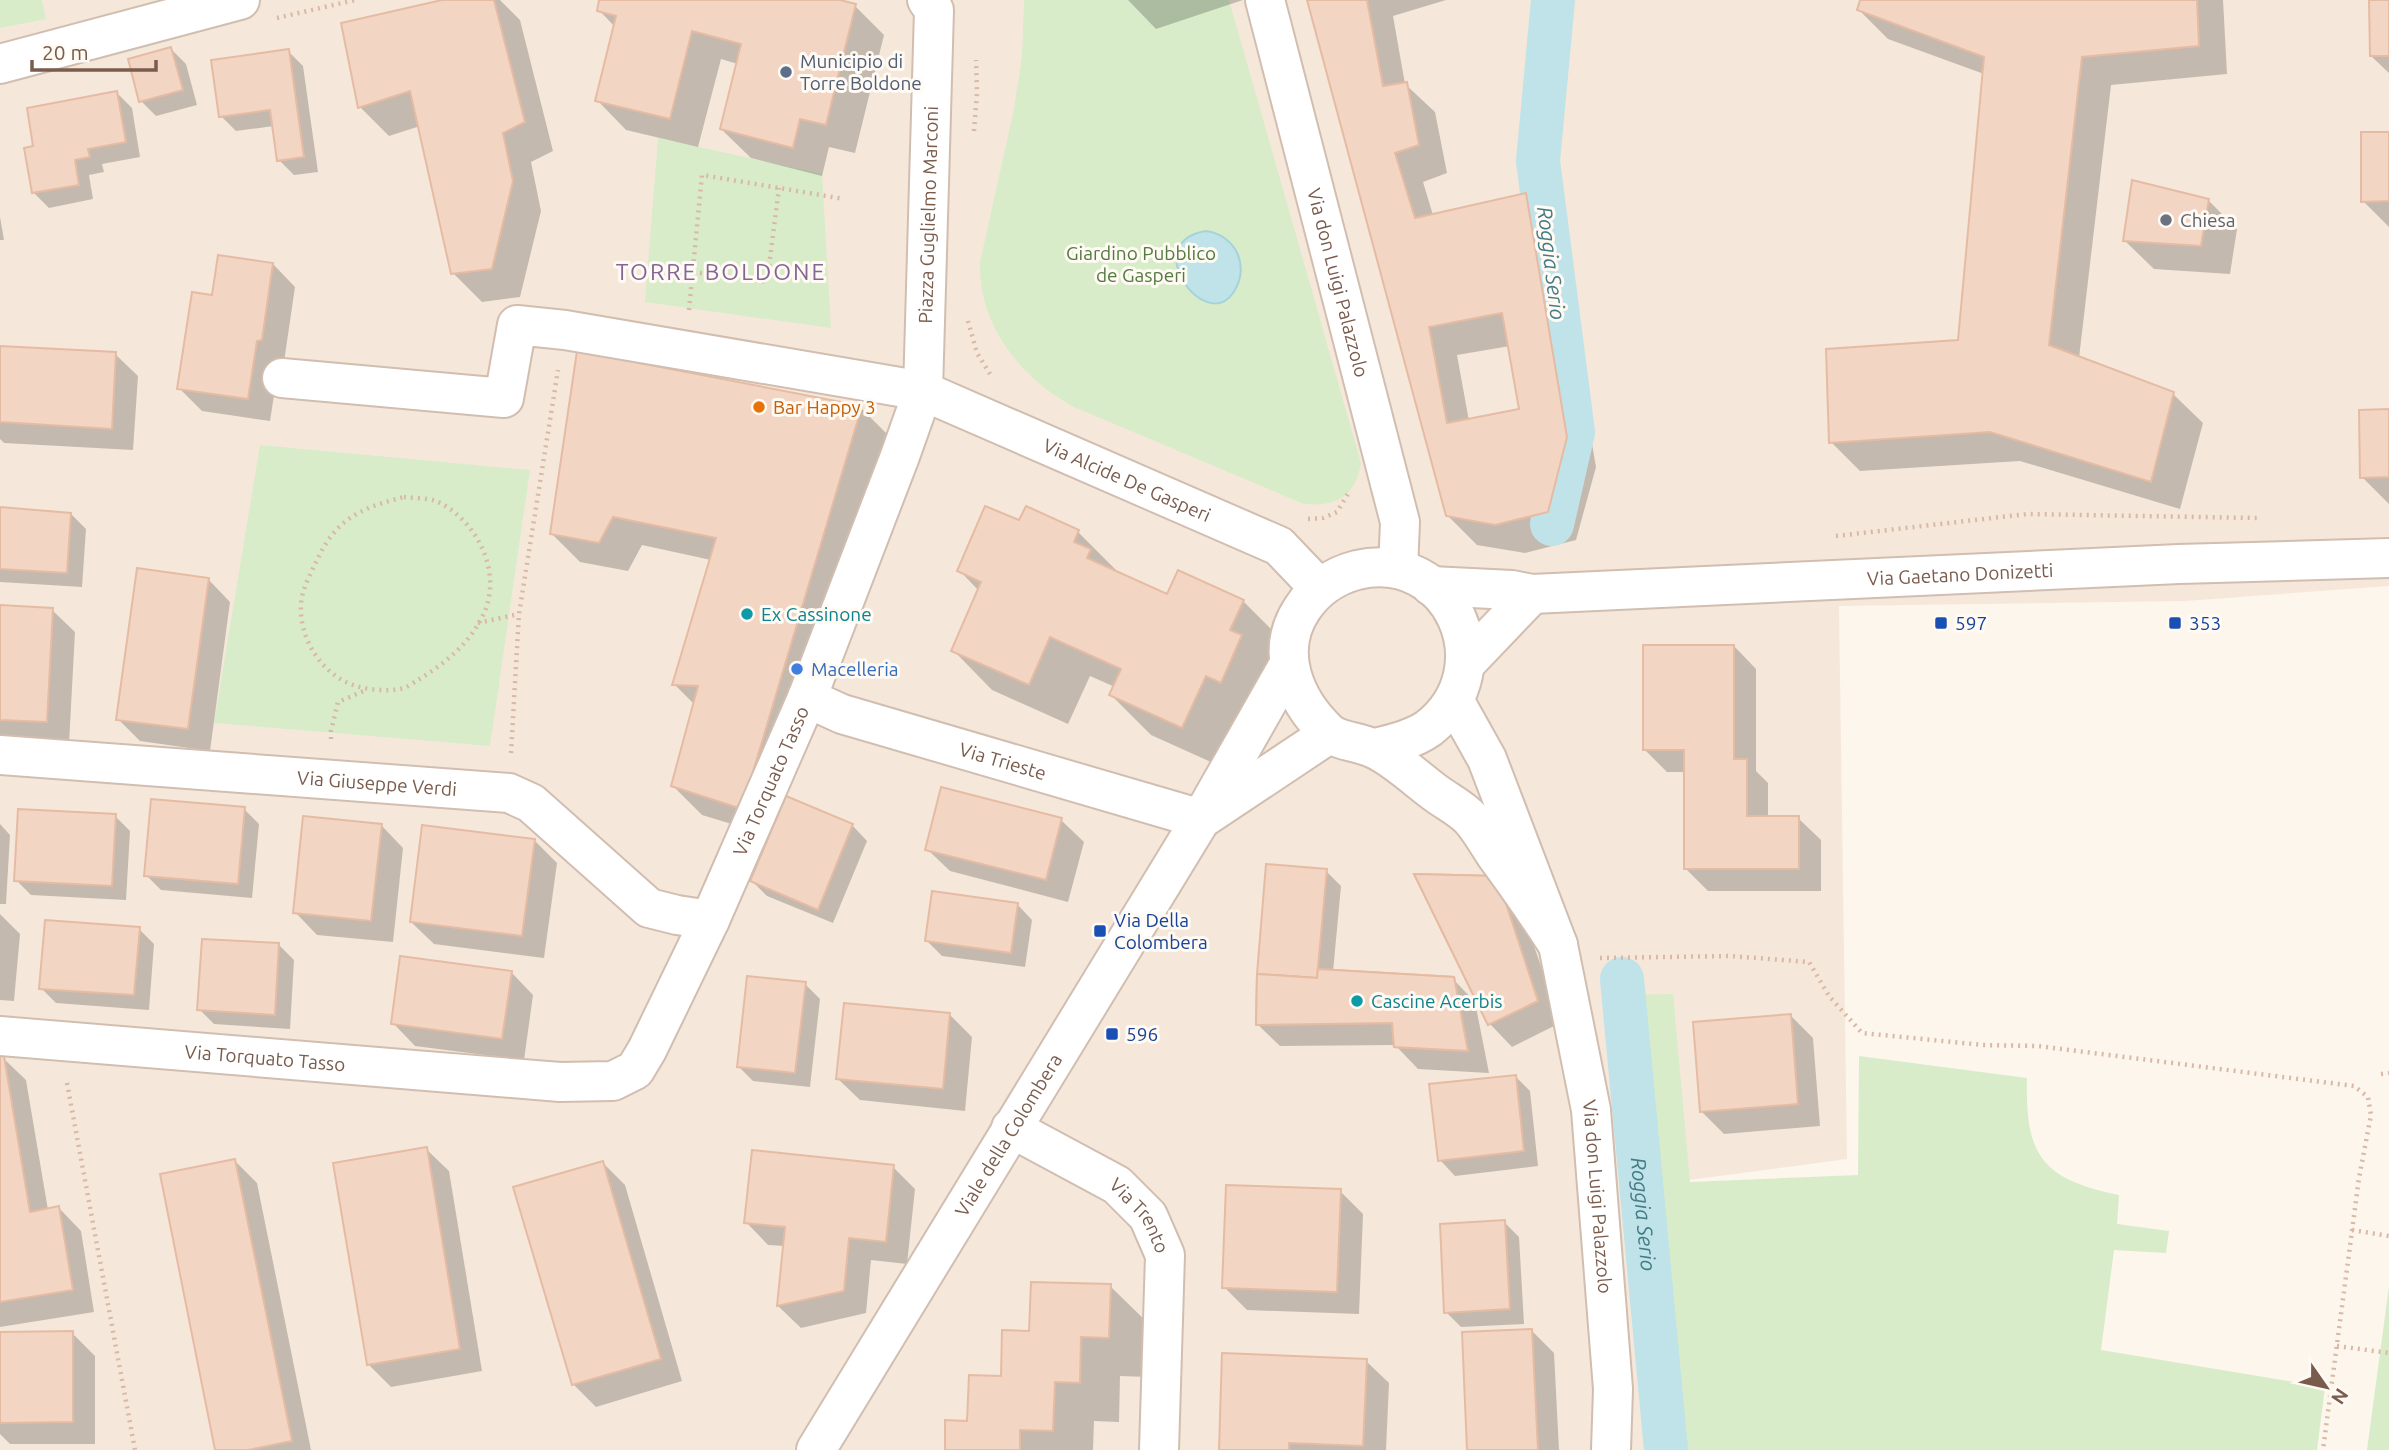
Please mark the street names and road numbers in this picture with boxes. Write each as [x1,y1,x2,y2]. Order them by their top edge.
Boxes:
street label: Piazza Guglielmo Marconi [914,106,942,324]
street label: Via don Luigi Palazzolo [1303,186,1373,380]
street label: Via Alcide De Gasperi [1040,434,1214,526]
street label: Via Gaetano Donizetti [1866,559,2054,589]
street label: Via Torquato Tasso [728,703,813,859]
street label: Via Trieste [957,738,1049,784]
street label: Via Giuseppe Verdi [296,766,458,800]
street label: Via Torquato Tasso [184,1040,346,1075]
street label: Viale della Colombera [950,1050,1066,1220]
street label: Via don Luigi Palazzolo [1578,1098,1616,1295]
street label: Via Trento [1105,1173,1174,1256]

